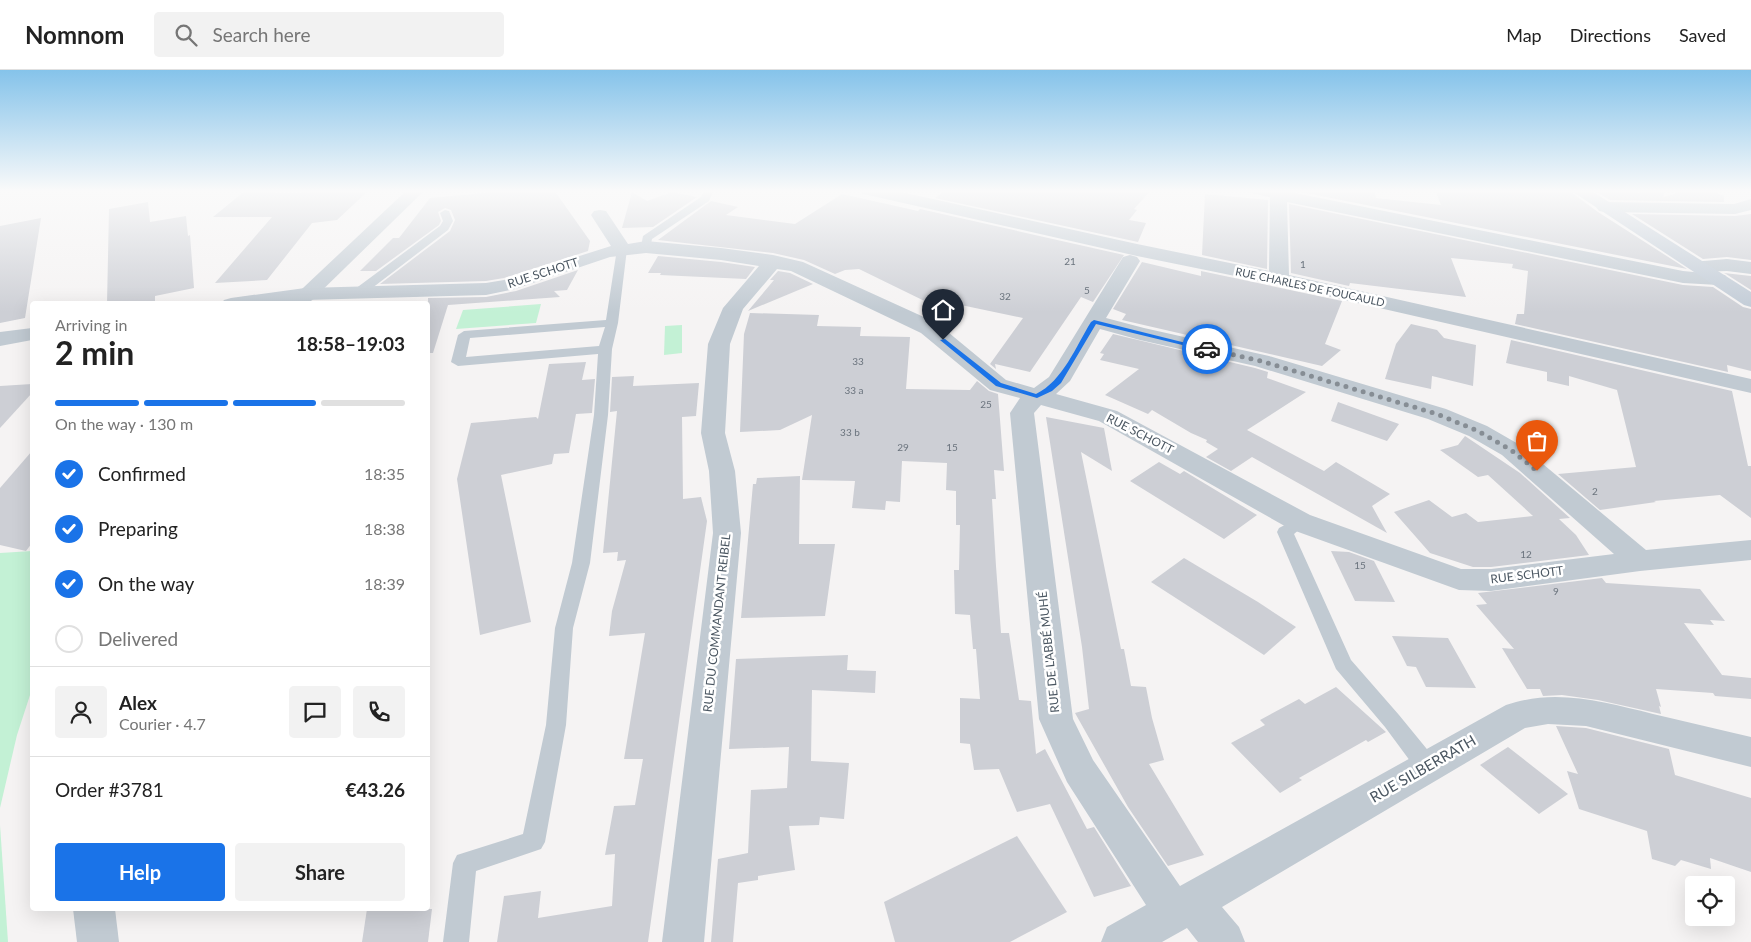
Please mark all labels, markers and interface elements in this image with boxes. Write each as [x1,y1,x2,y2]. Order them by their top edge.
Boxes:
search box [154,12,504,57]
text: Nomnom [25,20,124,49]
icon: search [172,21,200,49]
text: Search here [212,23,310,46]
text: Map [1506,24,1542,46]
text: Directions [1570,24,1651,46]
text: Saved [1679,24,1726,46]
street label: RUE SCHOTT [506,254,580,291]
house number: 21 [1064,255,1076,267]
house number: 1 [1300,258,1306,270]
street label: RUE CHARLES DE FOUCAULD [1234,264,1386,309]
house number: 5 [1084,284,1090,296]
pin [922,289,964,340]
house number: 32 [999,290,1011,302]
icon: home [929,296,957,324]
text: Arriving in [55,315,128,334]
courier [1182,324,1232,374]
text: 18:58–19:03 [296,332,405,355]
text: 2 min [55,333,134,372]
icon: car [1193,335,1221,363]
house number: 33 [852,355,864,367]
house number: 33 a [844,384,864,396]
house number: 25 [980,398,992,410]
street label: RUE SCHOTT [1104,410,1176,457]
text: On the way · 130 m [55,414,193,433]
pin [1516,420,1558,471]
house number: 33 b [840,426,860,438]
icon: bag [1523,427,1551,455]
house number: 29 [897,441,909,453]
house number: 15 [946,441,958,453]
icon: check [55,460,83,488]
text: Confirmed [98,462,186,485]
text: 18:35 [364,464,405,483]
house number: 2 [1592,485,1598,497]
icon: check [55,515,83,543]
text: Preparing [98,517,178,540]
text: 18:38 [364,519,405,538]
street label: RUE DU COMMANDANT REIBEL [700,533,733,713]
house number: 12 [1520,548,1532,560]
house number: 15 [1354,559,1366,571]
street label: RUE SCHOTT [1490,563,1564,586]
icon: check [55,570,83,598]
text: On the way [98,572,194,595]
text: 18:39 [364,574,405,593]
house number: 9 [1553,585,1559,597]
street label: RUE DE L'ABBÉ MUHÉ [1035,591,1062,713]
text: Delivered [98,627,178,650]
button: person [55,686,107,738]
button: chat [289,686,341,738]
button: phone [353,686,405,738]
text: Alex [119,691,157,714]
text: Courier · 4.7 [119,714,206,733]
street label: RUE SILBERRATH [1366,730,1479,806]
text: Order #3781 [55,778,164,801]
text: €43.26 [345,778,405,801]
button: Help [55,843,225,901]
button: Share [235,843,405,901]
map controls [1685,876,1735,926]
button: locate [1685,876,1735,926]

